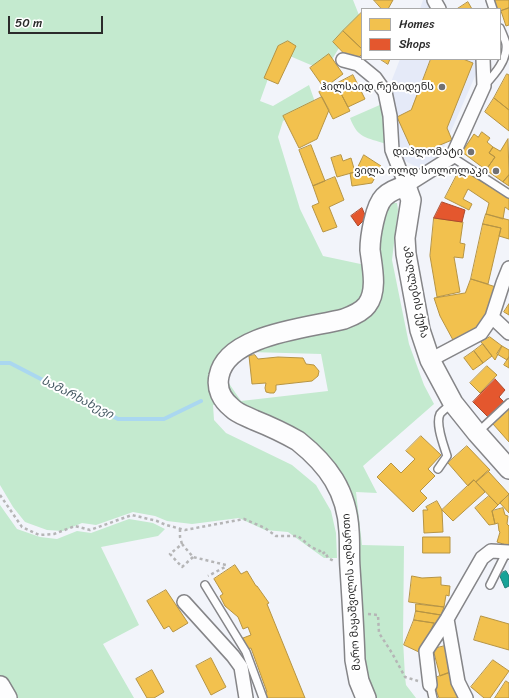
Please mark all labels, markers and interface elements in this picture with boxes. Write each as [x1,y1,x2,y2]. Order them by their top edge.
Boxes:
scale bar [10,8,105,34]
legend [361,8,501,60]
text: 50 m [15,12,42,34]
text: Homes [399,13,435,35]
text: Shops [399,33,430,55]
place label: ჰილსაიდ რეზიდენს [320,80,434,94]
marker: ჰილსაიდ რეზიდენს [437,82,447,92]
place label: დიპლომატი [392,145,463,159]
marker: დიპლომატი [466,147,476,157]
place label: ვილა ოლდ სოლოლაკი [354,164,488,178]
marker: ვილა ოლდ სოლოლაკი [491,166,501,176]
street label: ამაღლების ქუჩა [400,245,430,339]
water label: სამარხახევი [38,374,116,422]
street label: მარო მაყაშვილის აღმართი [340,513,364,671]

